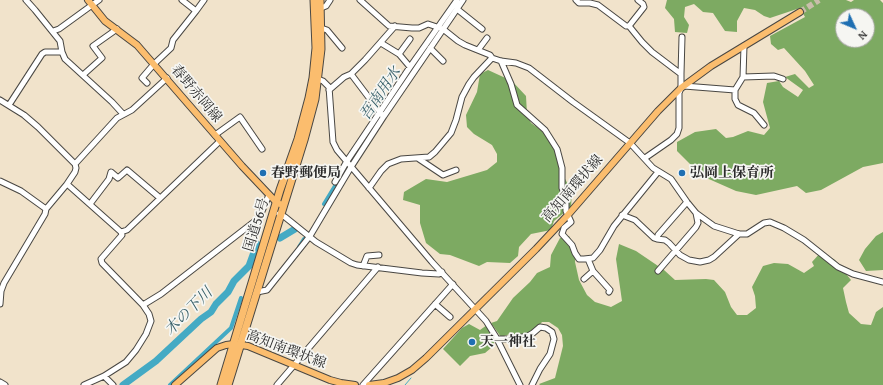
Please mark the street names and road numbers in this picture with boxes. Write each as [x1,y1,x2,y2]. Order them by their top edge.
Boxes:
street label: 春野赤岡線 [167,62,225,126]
street label: 高知南環状線 [539,152,607,226]
street label: 国道56号 [241,196,273,254]
street label: 高知南環状線 [244,327,328,373]

